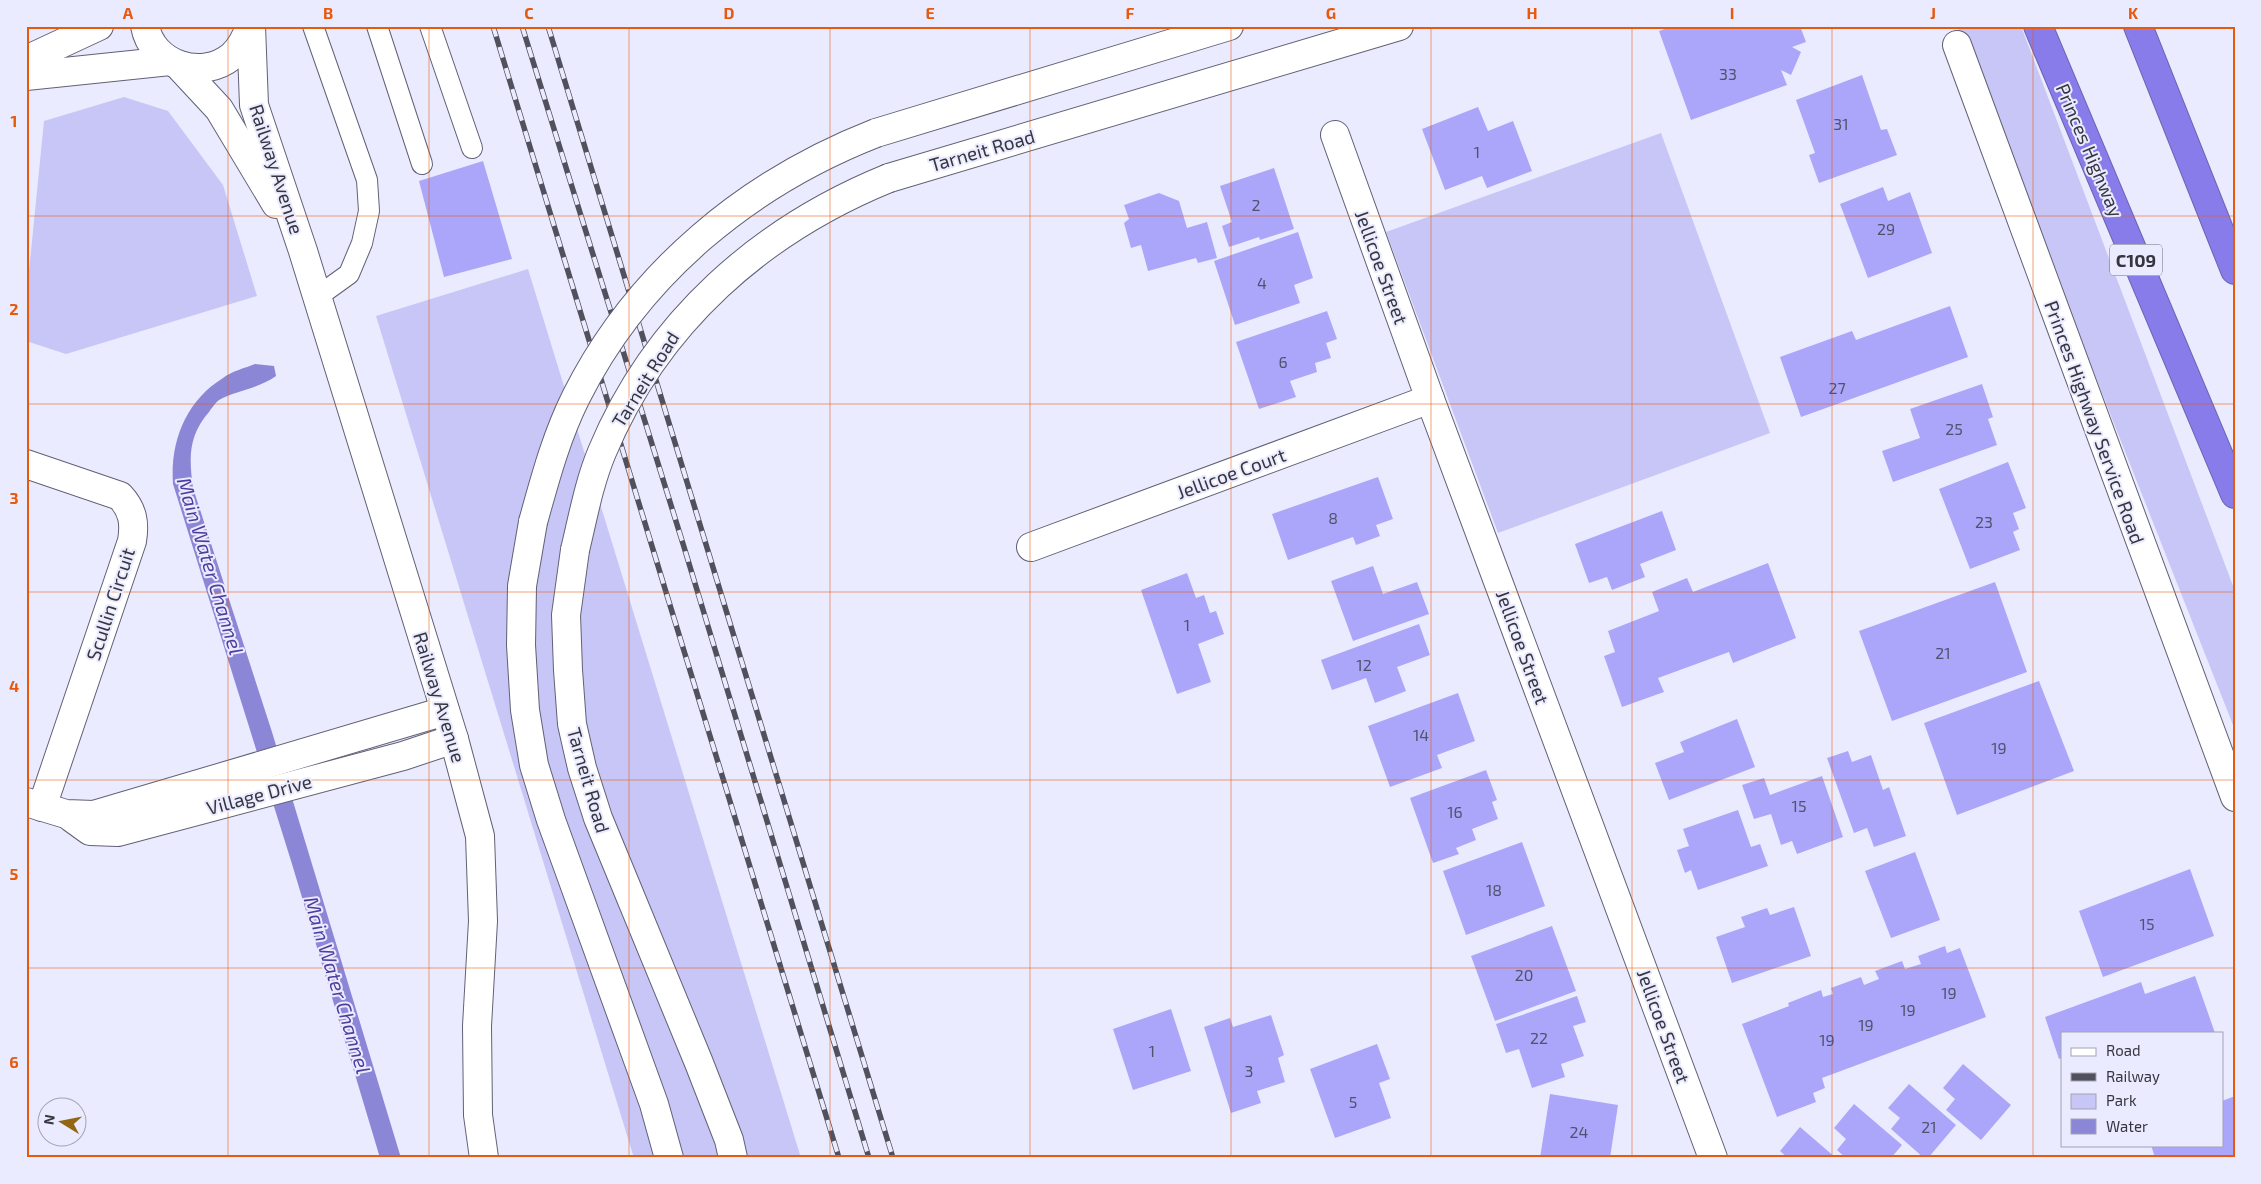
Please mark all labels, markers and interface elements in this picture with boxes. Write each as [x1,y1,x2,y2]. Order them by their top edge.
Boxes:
text: A [123,3,134,22]
text: B [323,3,333,22]
text: C [524,3,534,22]
text: D [724,3,735,22]
text: E [925,3,935,22]
text: F [1126,3,1135,22]
text: G [1326,3,1336,22]
text: H [1526,3,1538,22]
text: I [1730,3,1734,22]
text: J [1930,3,1936,22]
text: K [2128,3,2139,22]
house number: 33 [1719,64,1737,83]
street label: Princes Highway [2051,80,2129,220]
street label: Railway Avenue [245,101,309,237]
text: 1 [11,111,17,130]
house number: 31 [1833,114,1849,133]
street label: Tarneit Road [927,124,1037,176]
house number: 1 [1474,142,1480,161]
house number: 2 [1252,195,1261,214]
street label: Jellicoe Street [1351,207,1413,327]
house number: 29 [1877,219,1895,238]
road number: C109 [2110,244,2162,276]
house number: 4 [1257,273,1267,292]
street label: Princes Highway Service Road [2040,297,2150,547]
text: 2 [9,299,19,318]
street label: Tarneit Road [606,327,684,431]
house number: 6 [1278,352,1288,371]
house number: 27 [1828,378,1846,397]
house number: 25 [1945,419,1963,438]
street label: Jellicoe Court [1173,443,1289,503]
water label: Main Water Channel [173,475,249,657]
text: 3 [9,488,19,507]
house number: 8 [1328,508,1338,527]
house number: 23 [1975,512,1993,531]
street label: Scullin Circuit [81,545,139,663]
street label: Jellicoe Street [1492,587,1554,707]
house number: 1 [1184,615,1190,634]
street label: Railway Avenue [409,629,471,765]
house number: 21 [1935,643,1951,662]
house number: 12 [1356,655,1372,674]
text: 4 [9,676,19,695]
street label: Tarneit Road [563,725,615,835]
house number: 14 [1413,725,1429,744]
house number: 19 [1991,738,2007,757]
street label: Village Drive [204,769,314,819]
house number: 15 [1792,796,1806,815]
house number: 16 [1447,802,1463,821]
text: 5 [10,864,19,883]
house number: 18 [1486,880,1502,899]
water label: Main Water Channel [300,894,376,1076]
house number: 15 [2140,914,2154,933]
house number: 20 [1515,965,1533,984]
street label: Jellicoe Street [1633,966,1695,1086]
house number: 19 [1941,983,1957,1002]
house number: 19 [1900,1000,1916,1019]
house number: 19 [1858,1015,1874,1034]
house number: 22 [1530,1028,1548,1047]
house number: 19 [1819,1030,1835,1049]
legend [2061,1032,2224,1146]
house number: 1 [1149,1041,1155,1060]
text: Road [2106,1041,2141,1059]
text: 6 [9,1052,19,1071]
house number: 3 [1245,1061,1253,1080]
text: Railway [2106,1067,2160,1085]
text: Park [2106,1091,2137,1109]
house number: 5 [1349,1092,1357,1111]
north arrow [38,1096,88,1146]
text: N [39,1113,58,1126]
house number: 21 [1921,1117,1937,1136]
text: Water [2106,1117,2148,1135]
house number: 24 [1570,1122,1589,1141]

